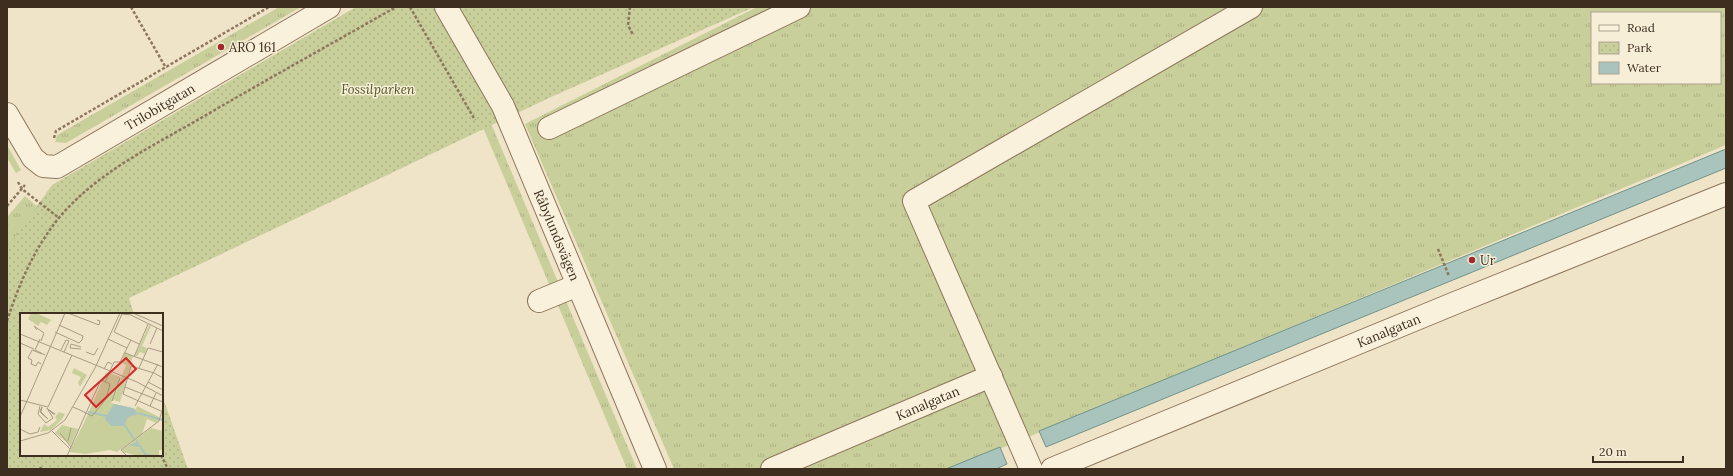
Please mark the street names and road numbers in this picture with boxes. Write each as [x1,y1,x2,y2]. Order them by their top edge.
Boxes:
street label: Trilobitgatan [121,79,198,134]
street label: Råbylundsvägen [530,187,584,283]
street label: Kanalgatan [1354,310,1423,351]
street label: Kanalgatan [893,382,962,424]

